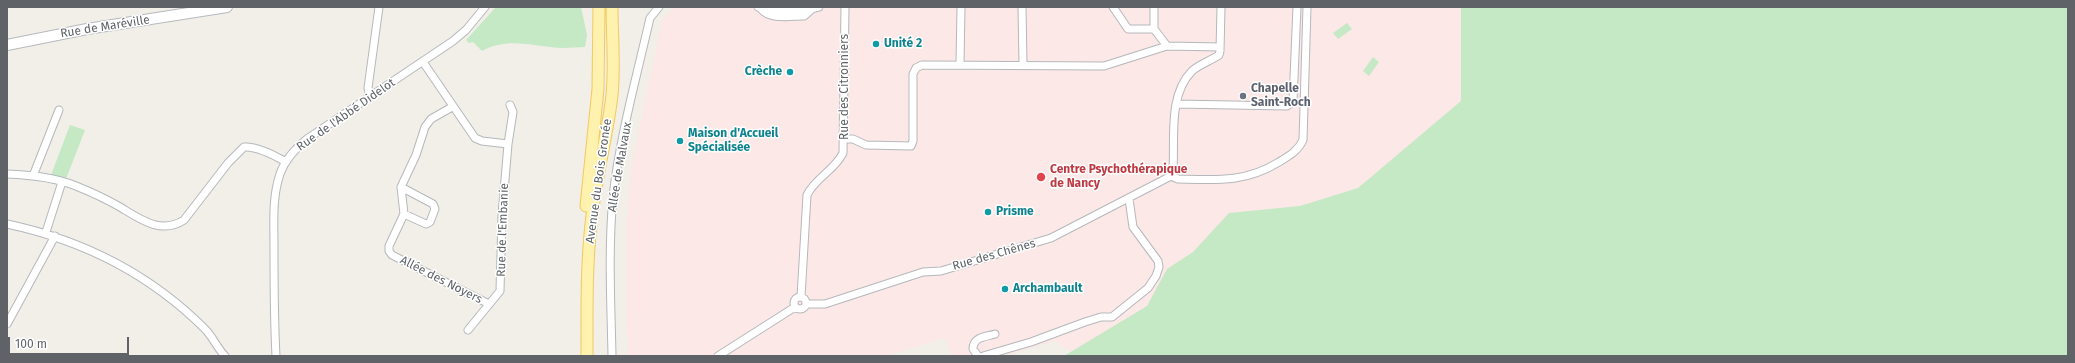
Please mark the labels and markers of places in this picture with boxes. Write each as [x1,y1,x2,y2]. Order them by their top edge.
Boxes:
place label: Unité 2 [884,37,922,51]
marker: Unité 2 [871,39,881,49]
place label: Crèche [745,65,782,79]
marker: Crèche [785,67,795,77]
place label: Chapelle Saint-Roch [1251,82,1311,110]
marker: Chapelle Saint-Roch [1238,91,1248,101]
place label: Maison d'Accueil Spécialisée [688,127,778,155]
marker: Maison d'Accueil Spécialisée [675,136,685,146]
place label: Centre Psychothérapique de Nancy [1050,163,1187,191]
marker: Centre Psychothérapique de Nancy [1035,171,1047,183]
place label: Prisme [996,205,1034,219]
marker: Prisme [983,207,993,217]
place label: Archambault [1013,282,1083,296]
marker: Archambault [1000,284,1010,294]

